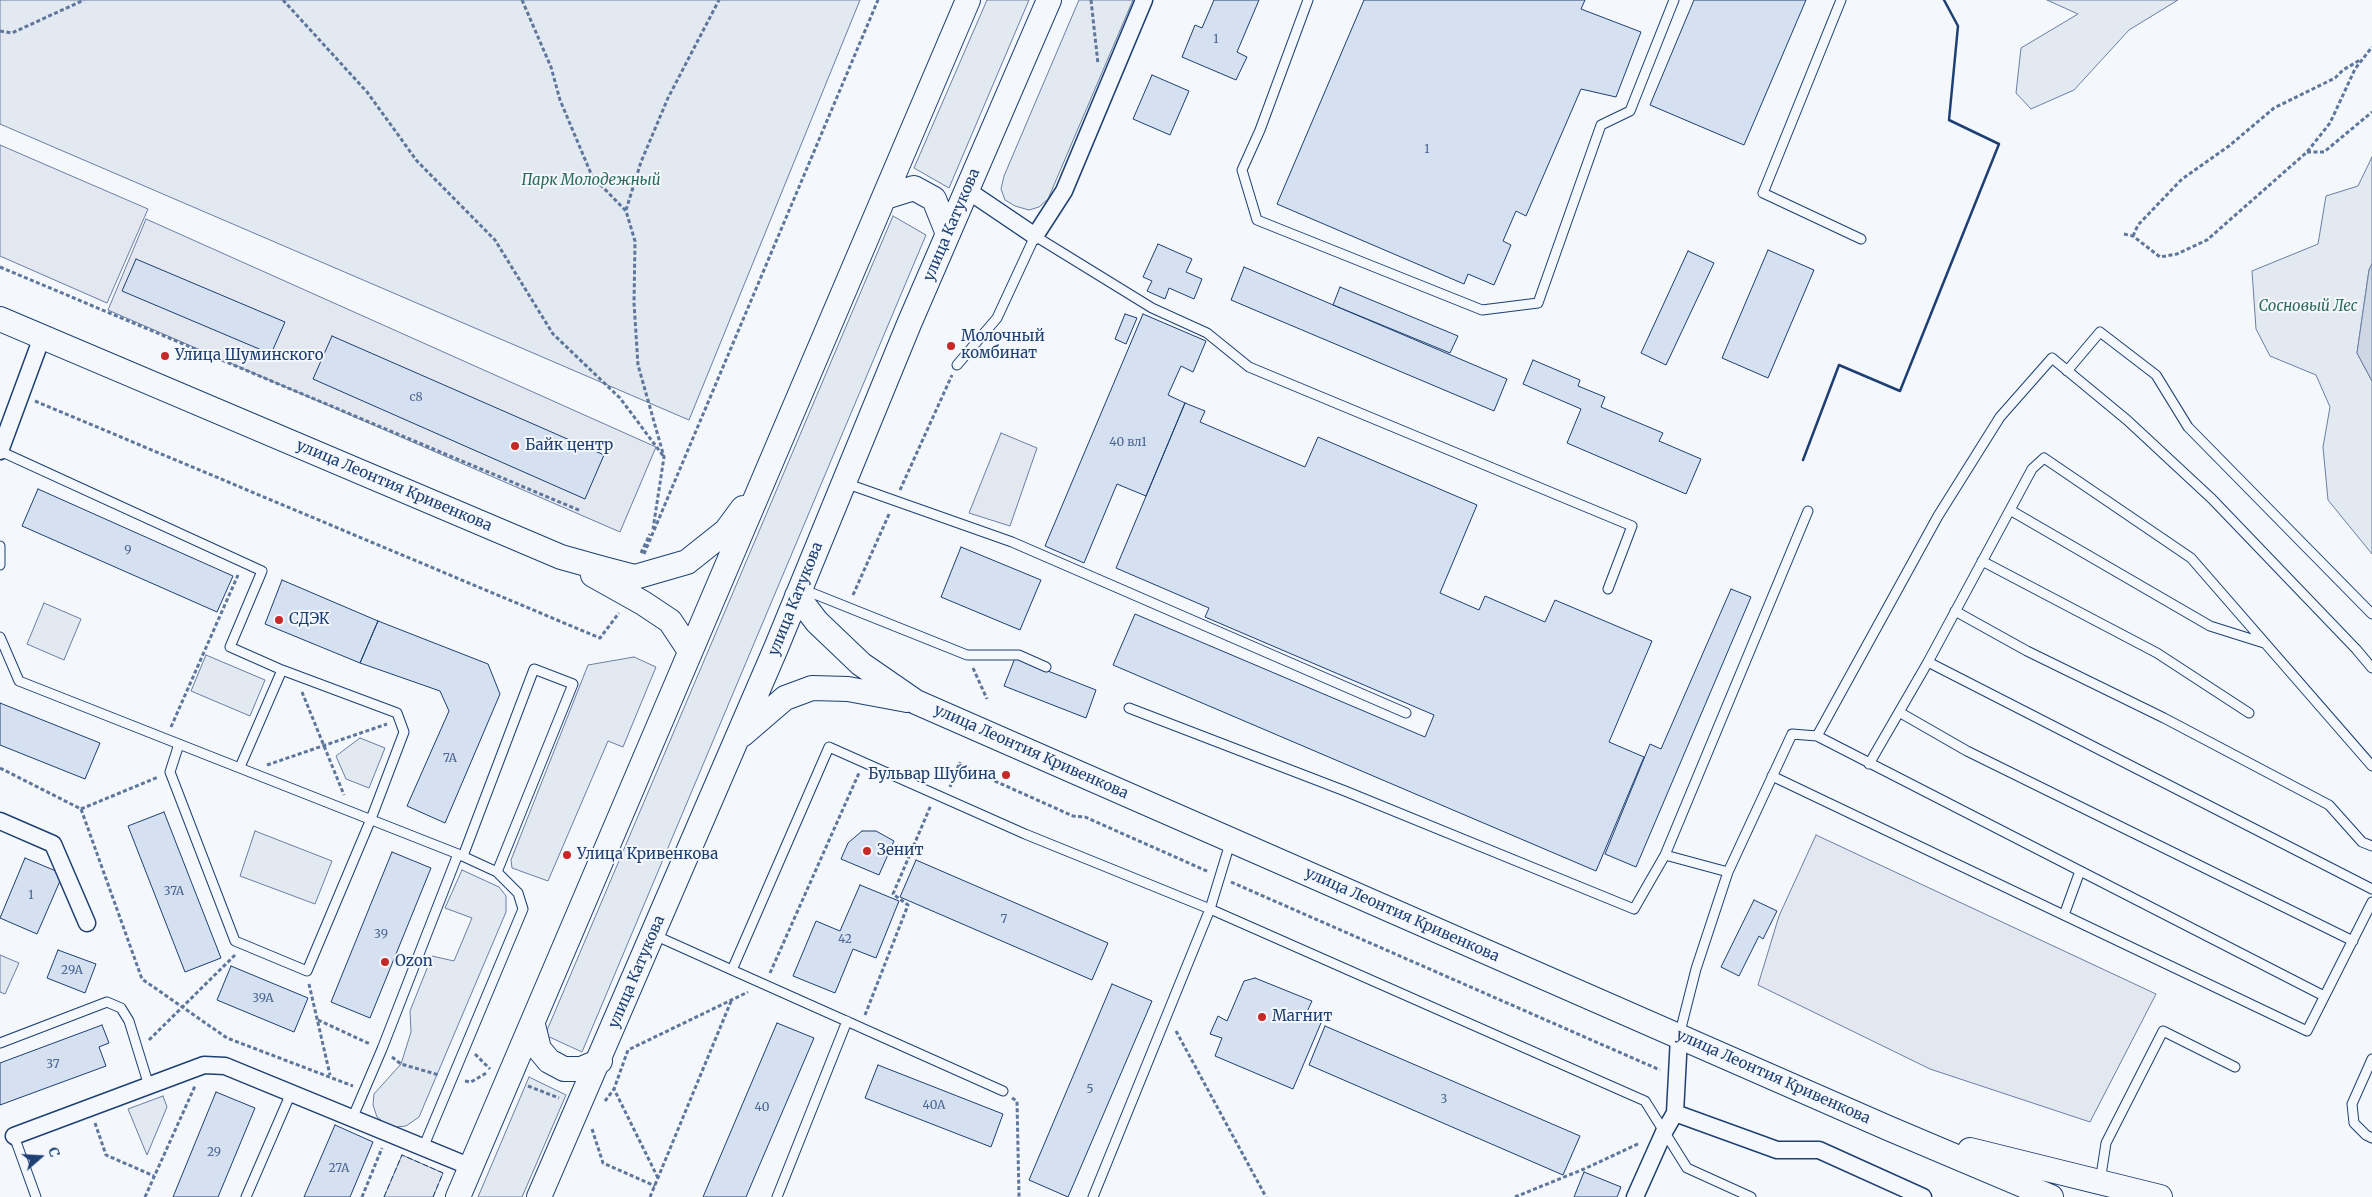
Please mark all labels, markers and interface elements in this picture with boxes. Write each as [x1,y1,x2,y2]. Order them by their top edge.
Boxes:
house number: 1 [1213,33,1219,47]
house number: 1 [1424,143,1430,157]
street label: улица Катукова [920,166,984,284]
park label: Парк Молодежный [522,172,660,190]
park label: Сосновый Лес [2258,298,2358,316]
place label: Молочный комбинат [961,328,1045,363]
marker: Молочный комбинат [945,340,957,352]
place label: Улица Шуминского [175,347,323,365]
marker: Улица Шуминского [159,350,171,362]
house number: с8 [409,391,423,405]
house number: 40 вл1 [1109,436,1147,450]
street label: улица Леонтия Кривенкова [293,437,495,535]
place label: Байк центр [525,437,613,455]
marker: Байк центр [509,440,521,452]
street label: улица Катукова [765,540,827,658]
house number: 9 [124,544,132,558]
place label: СДЭК [289,611,329,629]
marker: СДЭК [273,614,285,626]
street label: улица Леонтия Кривенкова [931,701,1131,803]
house number: 7А [443,752,457,766]
place label: Бульвар Шубина [868,766,996,784]
marker: Бульвар Шубина [1000,769,1012,781]
place label: Зенит [877,842,924,860]
marker: Зенит [861,845,873,857]
place label: Улица Кривенкова [577,846,718,864]
marker: Улица Кривенкова [561,849,573,861]
street label: улица Леонтия Кривенкова [1302,864,1502,966]
house number: 37А [164,885,184,899]
house number: 1 [28,889,34,903]
street label: улица Катукова [605,913,669,1031]
house number: 7 [1001,913,1007,927]
house number: 39 [374,928,388,942]
house number: 42 [838,933,852,947]
place label: Ozon [395,953,433,971]
marker: Ozon [379,956,391,968]
house number: 29А [61,964,83,978]
house number: 39А [252,992,274,1006]
place label: Магнит [1272,1008,1332,1026]
marker: Магнит [1256,1011,1268,1023]
street label: улица Леонтия Кривенкова [1673,1026,1873,1128]
house number: 37 [46,1058,60,1072]
house number: 5 [1086,1083,1094,1097]
house number: 3 [1441,1093,1447,1107]
house number: 40А [922,1099,946,1113]
house number: 40 [755,1101,769,1115]
north arrow [15,1132,65,1182]
text: С [44,1145,64,1159]
house number: 29 [207,1146,221,1160]
house number: 27А [329,1162,349,1176]

